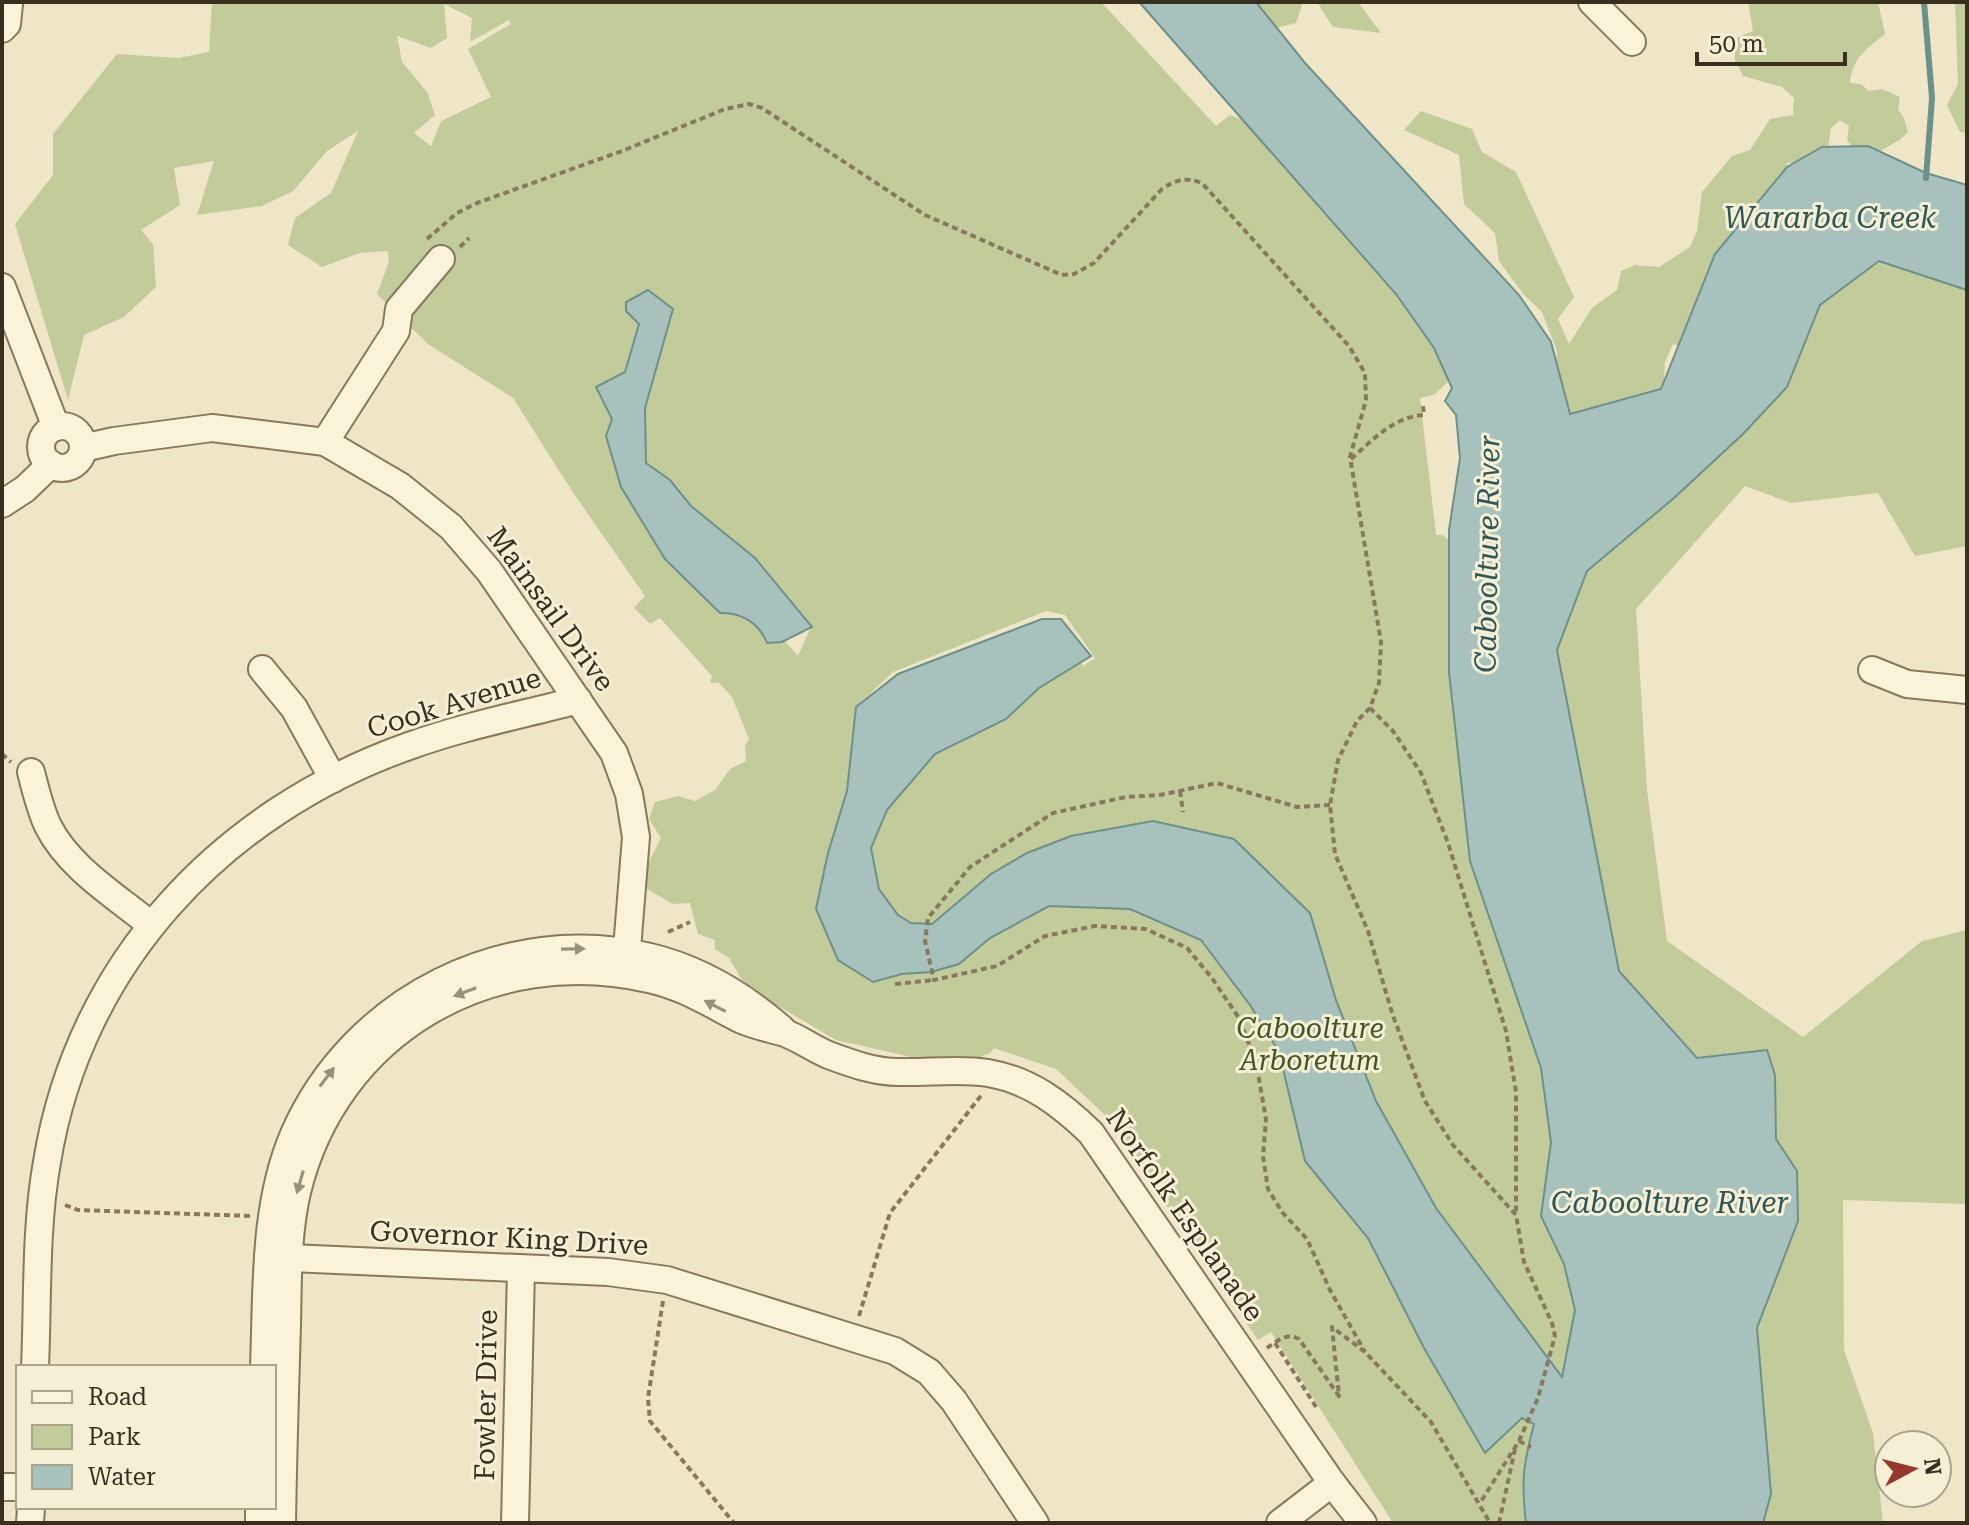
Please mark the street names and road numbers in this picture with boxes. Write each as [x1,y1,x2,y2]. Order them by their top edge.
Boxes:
street label: Mainsail Drive [480,521,622,697]
street label: Cook Avenue [363,661,545,745]
street label: Norfolk Esplanade [1099,1102,1271,1328]
street label: Governor King Drive [369,1214,649,1262]
street label: Fowler Drive [468,1309,504,1481]

